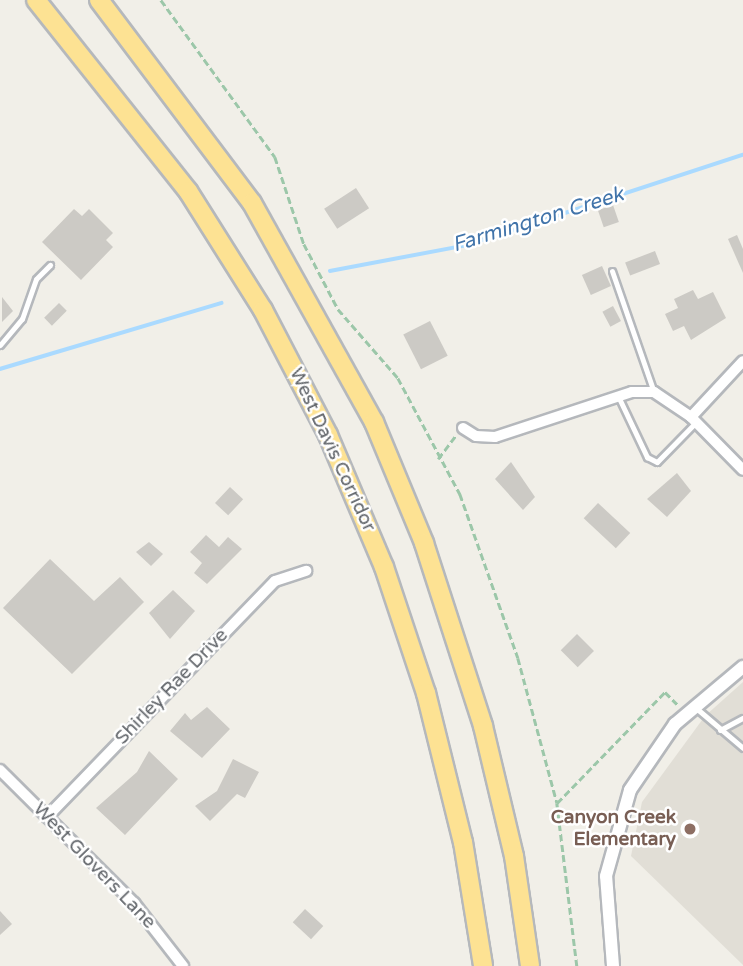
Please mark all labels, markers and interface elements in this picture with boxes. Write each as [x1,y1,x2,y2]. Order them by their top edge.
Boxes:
water label: Farmington Creek [449,182,627,258]
street label: West Davis Corridor [284,364,380,536]
street label: Shirley Rae Drive [111,624,233,750]
street label: West Glovers Lane [28,798,160,934]
place label: Canyon Creek Elementary [551,807,676,851]
marker: Canyon Creek Elementary [682,821,698,837]

